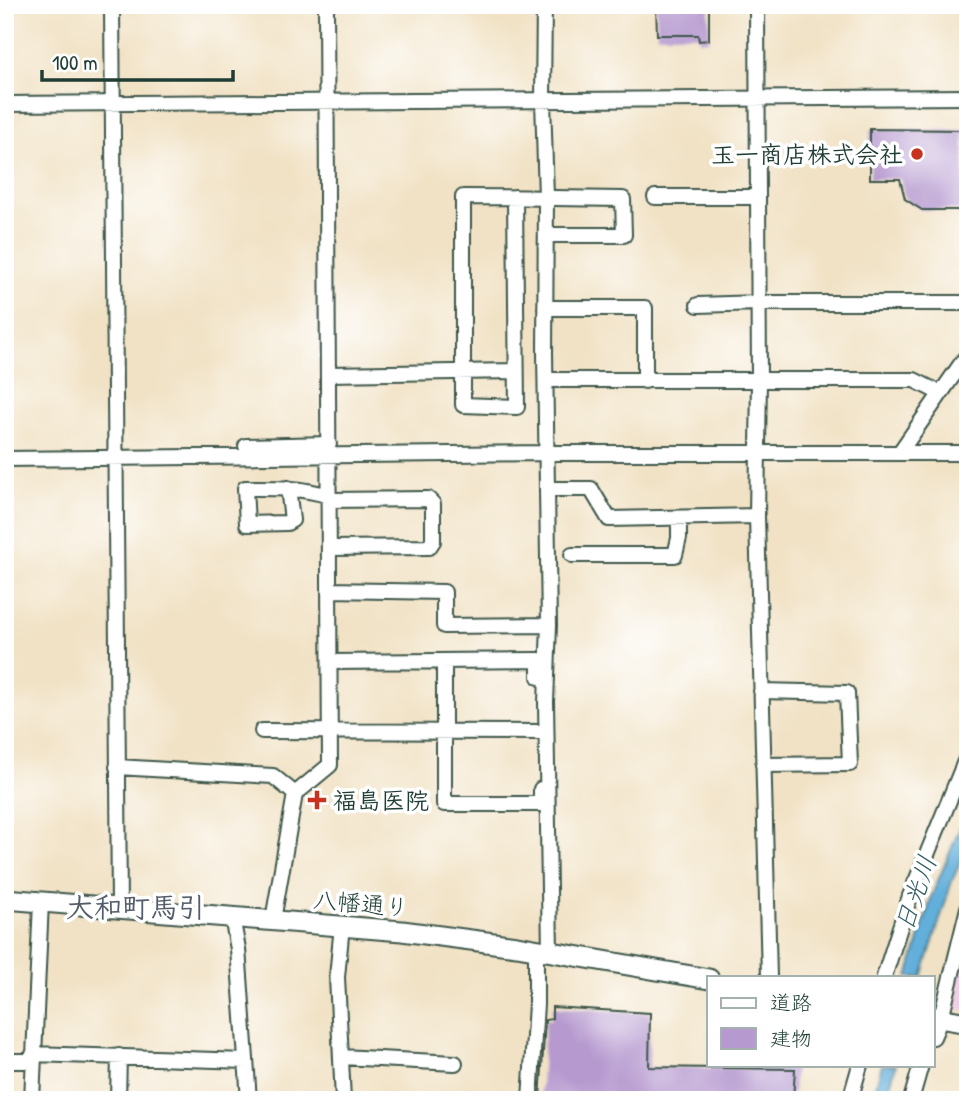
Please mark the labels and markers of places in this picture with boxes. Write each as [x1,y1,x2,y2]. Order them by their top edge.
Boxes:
place label: 玉一商店株式会社 [711,138,903,170]
marker: 玉一商店株式会社 [909,146,925,162]
place label: 福島医院 [333,784,429,816]
marker: 福島医院 [307,790,327,810]

